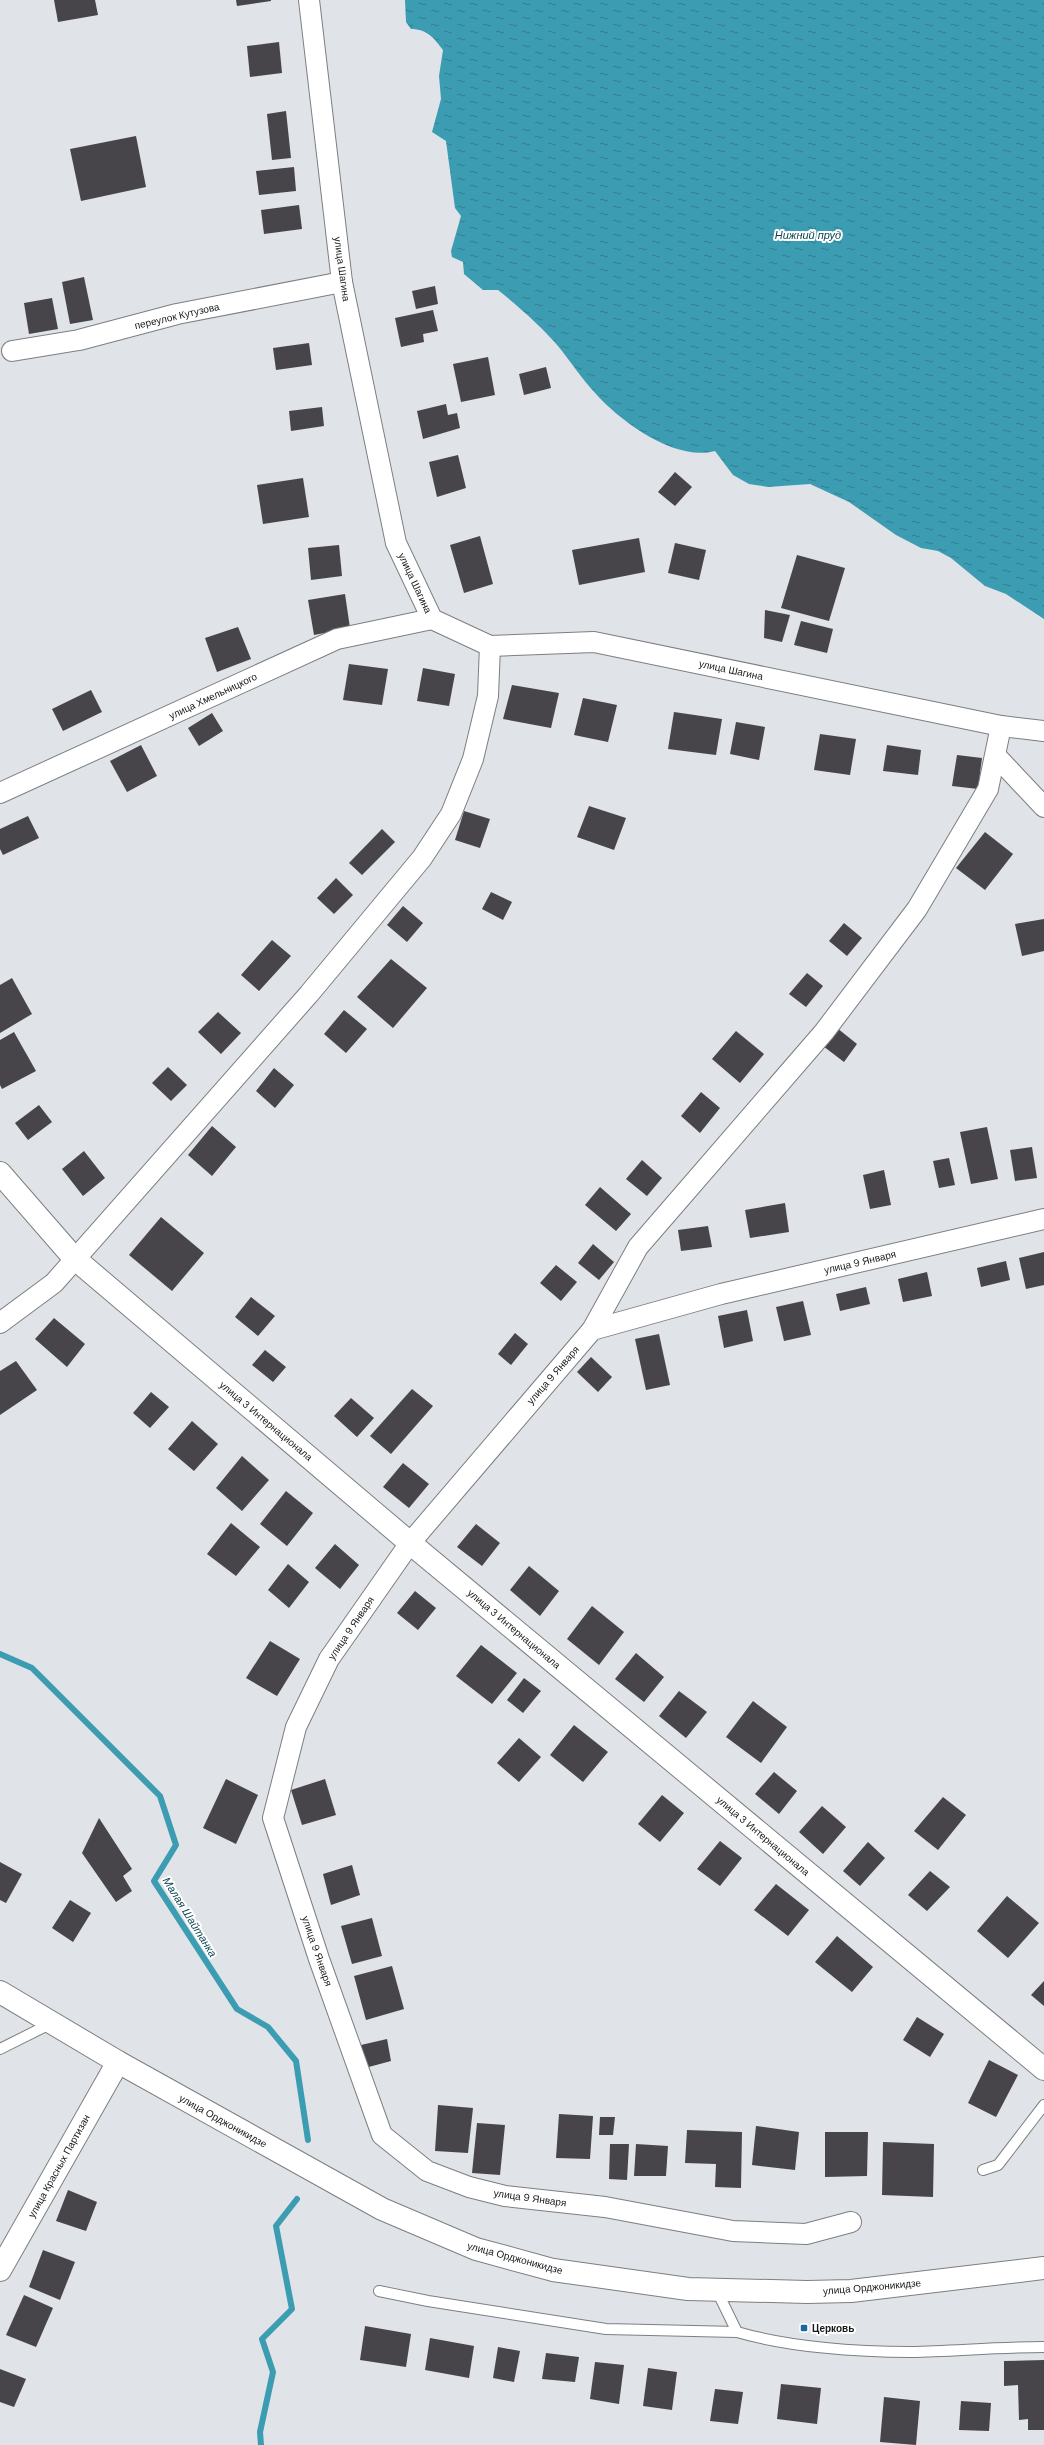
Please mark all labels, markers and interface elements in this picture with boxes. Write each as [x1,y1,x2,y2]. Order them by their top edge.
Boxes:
water label: Нижний пруд [775,228,841,242]
street label: улица Шагина [331,236,353,303]
street label: переулок Кутузова [133,300,221,332]
street label: улица Шагина [395,551,435,616]
street label: улица Шагина [698,657,765,683]
street label: улица Хмельницкого [167,670,260,722]
street label: улица 9 Января [823,1247,897,1277]
street label: улица 9 Января [524,1343,582,1407]
street label: улица 3 Интернационала [217,1378,316,1464]
street label: улица 3 Интернационала [465,1586,564,1672]
street label: улица 9 Января [325,1594,377,1662]
street label: улица 3 Интернационала [714,1793,813,1879]
water label: Малая Шайтанка [160,1875,220,1959]
street label: улица 9 Января [299,1914,335,1988]
street label: улица Орджоникидзе [177,2091,270,2151]
street label: улица Красных Партизан [25,2112,93,2220]
street label: улица 9 Января [493,2186,567,2210]
street label: улица Орджоникидзе [466,2239,565,2277]
street label: улица Орджоникидзе [822,2276,922,2298]
place label: Церковь [812,2322,854,2335]
marker: Церковь [799,2323,809,2333]

